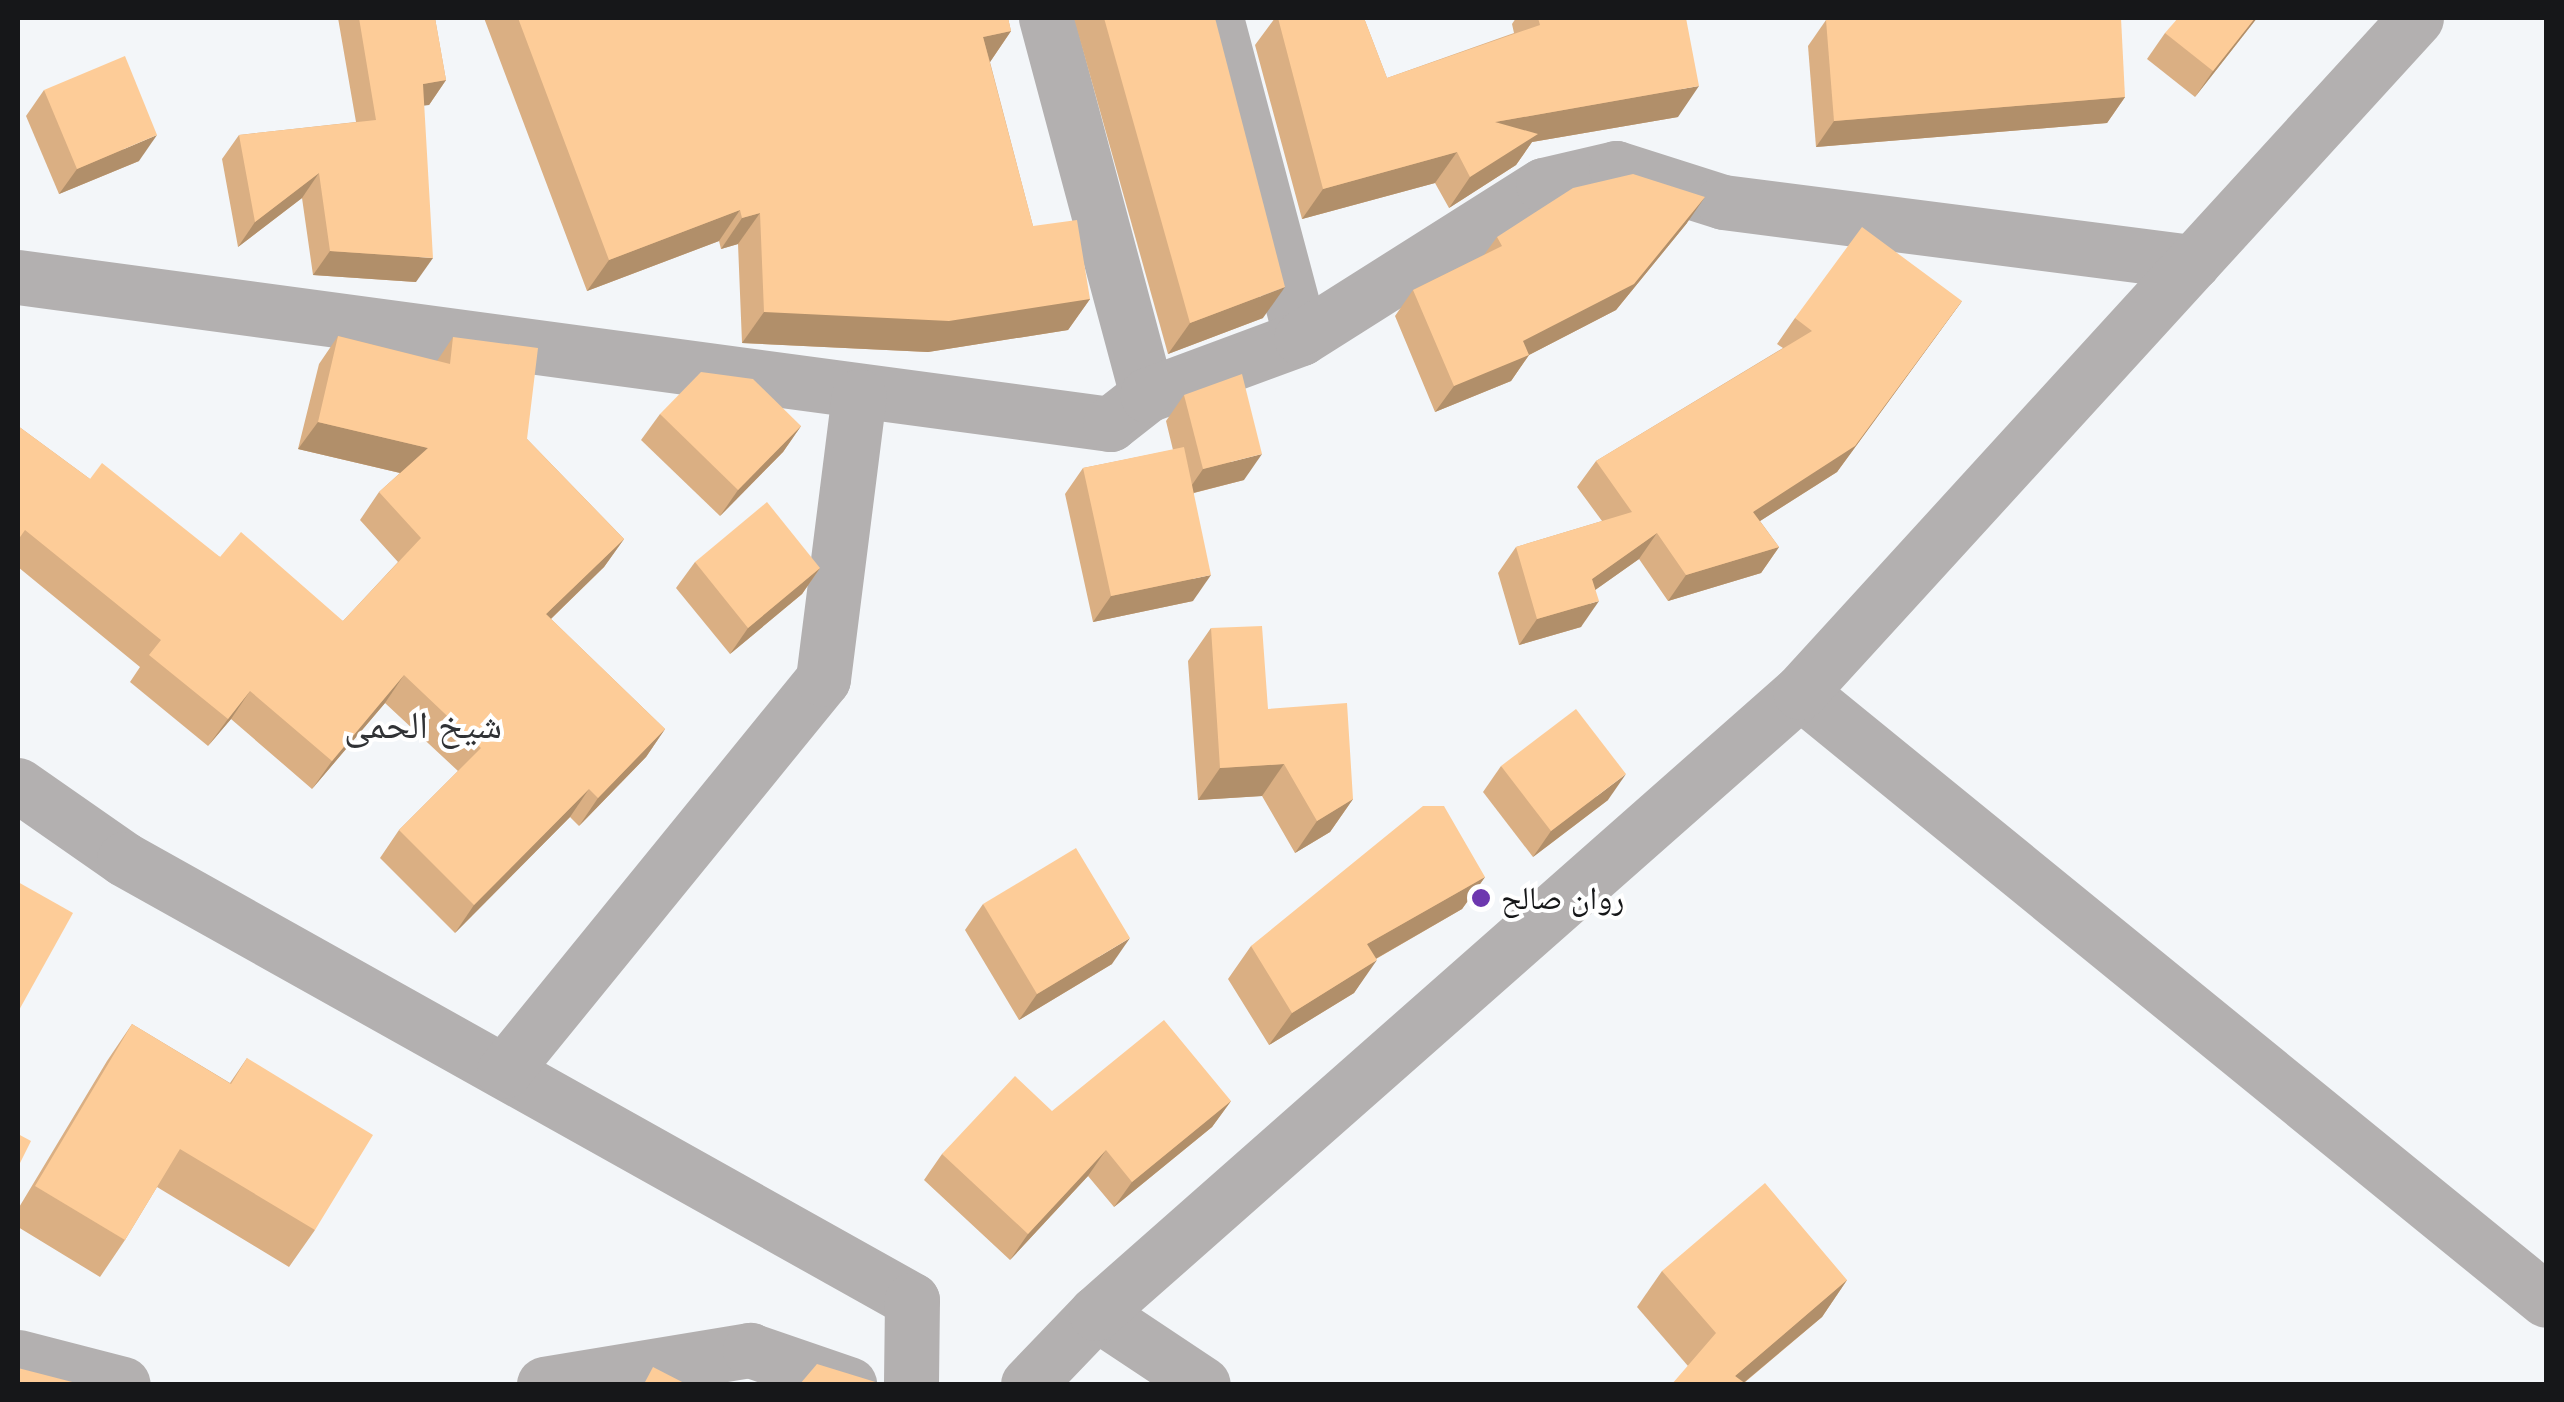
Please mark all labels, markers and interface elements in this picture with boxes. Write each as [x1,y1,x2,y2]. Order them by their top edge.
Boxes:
district label: شيخ الحمى [344,702,502,748]
place label: روان صالح [1501,879,1624,917]
marker: روان صالح [1470,887,1492,909]

